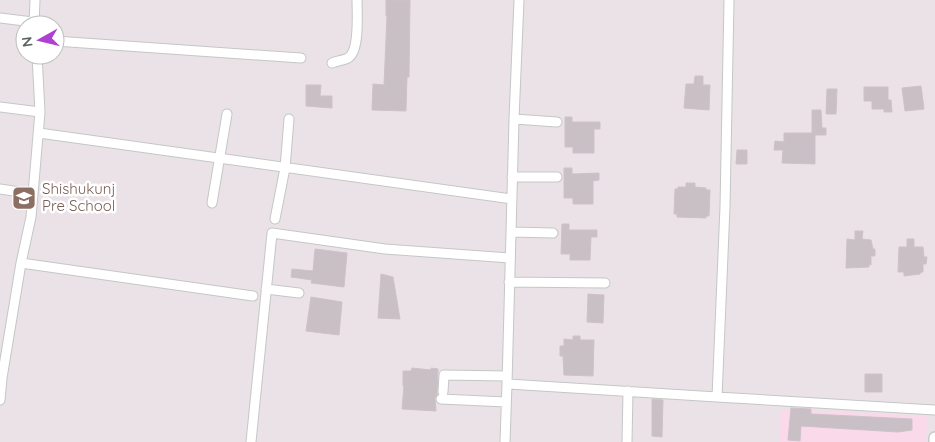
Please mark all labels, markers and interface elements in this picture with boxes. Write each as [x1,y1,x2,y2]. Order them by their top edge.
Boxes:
north arrow [15,15,65,65]
text: N [17,35,37,48]
place label: Shishukunj Pre School [42,179,115,215]
school or university icon: Shishukunj Pre School [11,185,37,211]

